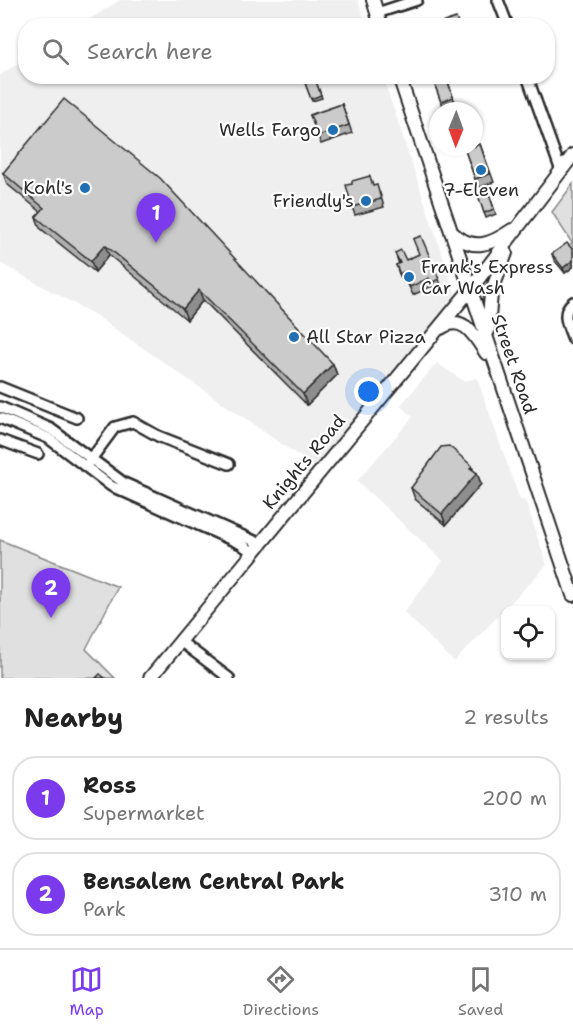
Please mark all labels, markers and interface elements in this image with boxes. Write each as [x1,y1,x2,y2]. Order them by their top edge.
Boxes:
search box [18,18,555,84]
icon: search [39,35,72,68]
text: Search here [87,37,213,66]
north arrow [429,102,483,156]
place label: Wells Fargo [219,118,321,142]
marker: Wells Fargo [326,123,340,137]
marker: 7-Eleven [474,163,488,177]
place label: Kohl's [23,176,73,200]
place label: 7-Eleven [443,178,519,202]
marker: Kohl's [78,181,92,195]
place label: Friendly's [273,189,354,213]
pin: 1 [136,194,176,243]
marker: Friendly's [359,194,373,208]
place label: Frank's Express Car Wash [421,255,553,300]
marker: Frank's Express Car Wash [402,270,416,284]
street label: Street Road [486,311,542,417]
place label: All Star Pizza [306,325,426,349]
marker: All Star Pizza [287,330,301,344]
your location [354,377,383,406]
street label: Knights Road [257,410,351,514]
pin: 2 [32,568,70,618]
map controls [501,606,555,660]
button: locate [501,606,555,660]
text: Nearby [24,700,123,735]
text: 2 results [463,704,549,730]
text: Ross [83,771,136,800]
text: 1 [41,785,50,811]
text: 200 m [482,785,547,811]
text: Supermarket [83,800,205,826]
text: Bensalem Central Park [83,867,344,896]
text: 2 [39,881,53,907]
text: 310 m [488,881,547,907]
text: Park [83,896,126,922]
tab: Map [70,963,104,1020]
tab: Directions [243,963,319,1020]
tab: Saved [458,963,504,1020]

